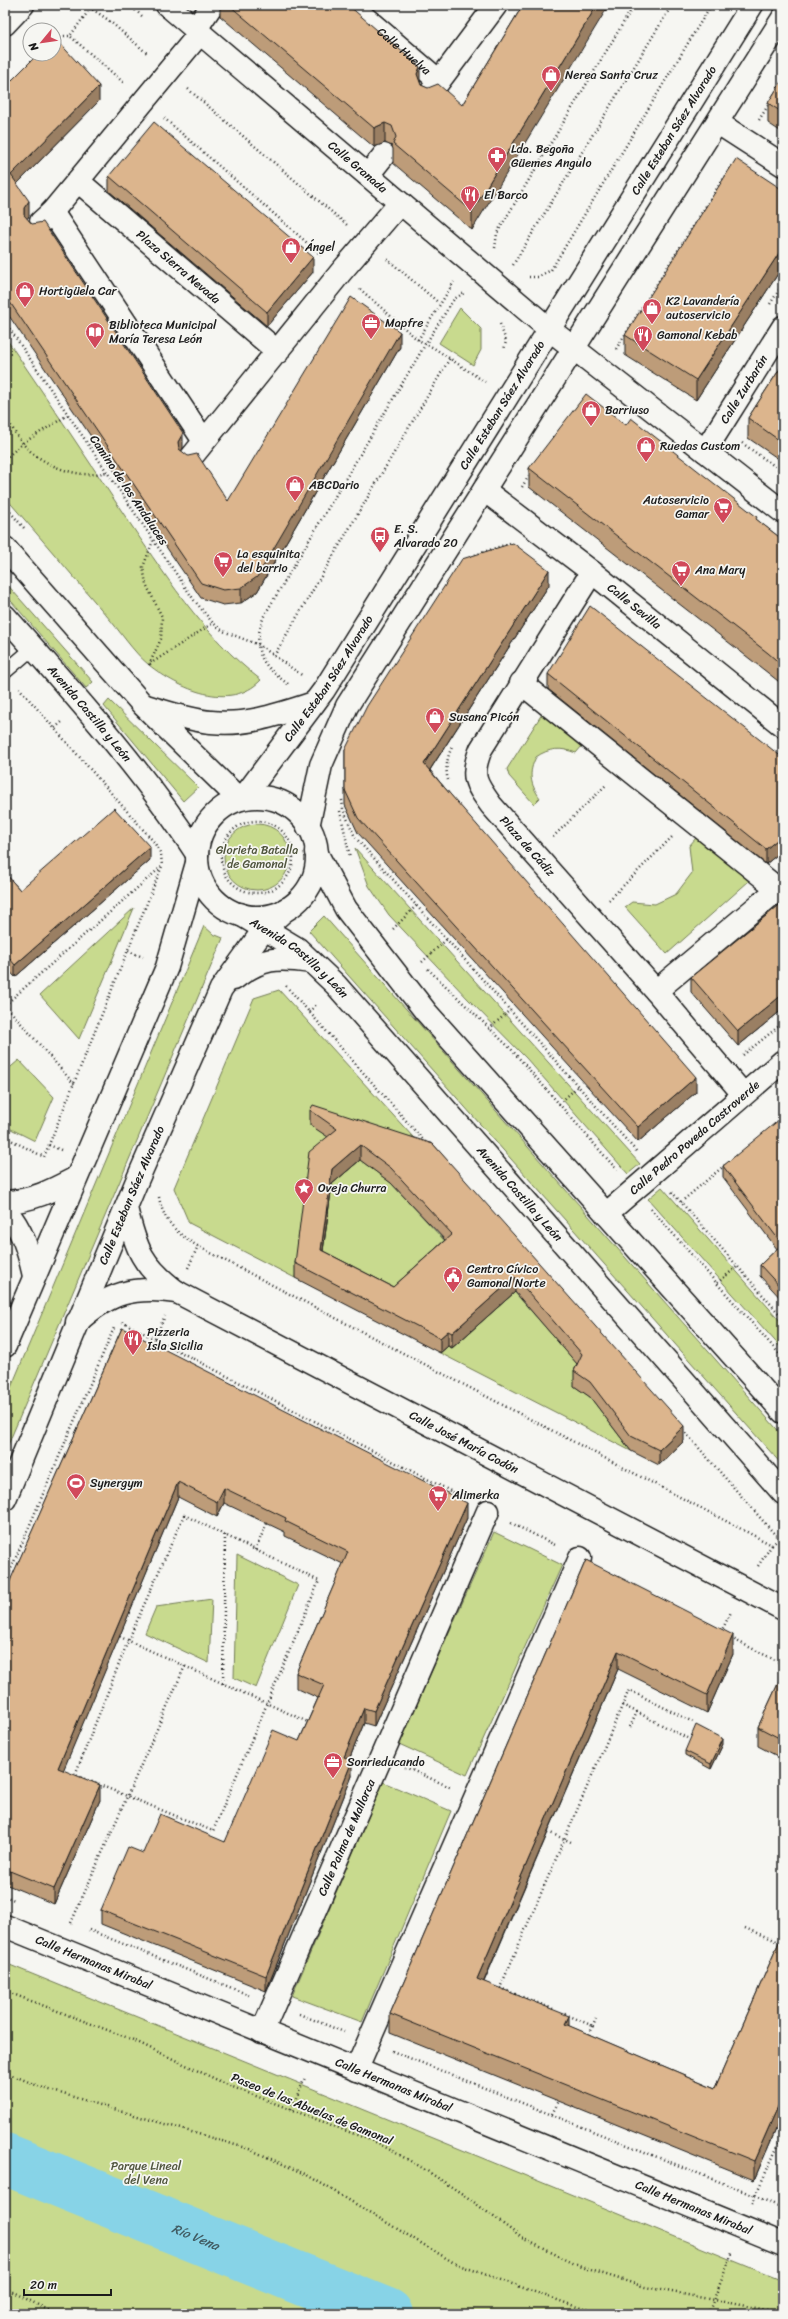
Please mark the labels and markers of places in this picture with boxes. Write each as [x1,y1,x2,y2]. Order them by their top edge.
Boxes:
shop icon: Nerea Santa Cruz [540,64,562,92]
place label: Nerea Santa Cruz [565,64,658,86]
place label: Lda. Begoña Güemes Angulo [511,138,592,174]
pharmacy icon: Lda. Begoña Güemes Angulo [486,145,508,173]
restaurant icon: El Barco [459,184,481,212]
place label: El Barco [484,184,528,206]
shop icon: Ángel [280,236,302,264]
place label: Ángel [304,236,336,258]
shop icon: Hortigüela Car [14,280,36,308]
place label: Hortigüela Car [39,280,117,302]
place label: K2 Lavandería autoservicio [666,290,739,326]
shop icon: K2 Lavandería autoservicio [641,297,663,325]
office icon: Mapfre [360,312,382,340]
place label: Mapfre [385,312,423,334]
place label: Biblioteca Municipal María Teresa León [109,314,217,350]
library icon: Biblioteca Municipal María Teresa León [84,321,106,349]
restaurant icon: Gamonal Kebab [632,324,654,352]
place label: Gamonal Kebab [657,324,738,346]
shop icon: Barriuso [580,399,602,427]
place label: Barriuso [605,399,649,421]
shop icon: Ruedas Custom [635,435,657,463]
place label: Ruedas Custom [660,435,740,457]
shop icon: ABCDario [284,474,306,502]
place label: ABCDario [308,474,359,496]
place label: Autoservicio Gamar [642,489,710,525]
supermarket icon: Autoservicio Gamar [712,496,734,524]
place label: E. S. Alvarado 20 [393,518,458,554]
bus stop icon: E. S. Alvarado 20 [369,525,391,553]
place label: La esquinita del barrio [237,543,300,579]
supermarket icon: La esquinita del barrio [212,550,234,578]
supermarket icon: Ana Mary [670,559,692,587]
place label: Ana Mary [694,559,746,581]
shop icon: Susana Picón [424,706,446,734]
place label: Susana Picón [449,706,520,728]
place icon: Oveja Churra [293,1177,315,1205]
place label: Oveja Churra [318,1177,387,1199]
place label: Centro Cívico Gamonal Norte [467,1258,546,1294]
public building icon: Centro Cívico Gamonal Norte [442,1265,464,1293]
place label: Pizzeria Isla Sicilia [146,1321,204,1357]
restaurant icon: Pizzeria Isla Sicilia [122,1328,144,1356]
sports icon: Synergym [65,1472,87,1500]
place label: Synergym [90,1472,143,1494]
supermarket icon: Alimerka [427,1484,449,1512]
place label: Alimerka [451,1484,499,1506]
office icon: Sonrieducando [322,1751,344,1779]
place label: Sonrieducando [347,1751,425,1773]

